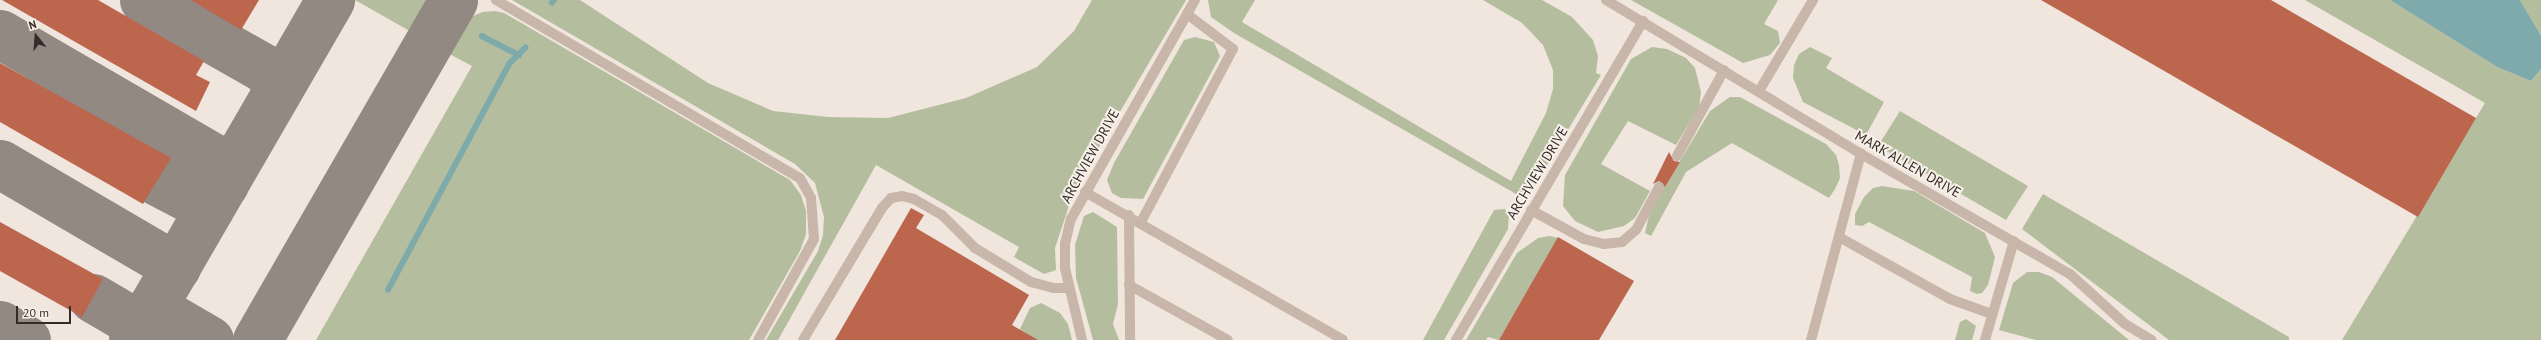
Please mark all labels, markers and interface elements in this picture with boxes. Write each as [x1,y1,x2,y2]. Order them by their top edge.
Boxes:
north arrow [16,16,56,56]
text: N [27,17,38,32]
street label: ARCHVIEW DRIVE [1057,106,1123,206]
street label: ARCHVIEW DRIVE [1503,124,1571,222]
street label: MARK ALLEN DRIVE [1852,127,1964,201]
scale bar [18,298,73,324]
text: 20 m [23,305,49,320]

